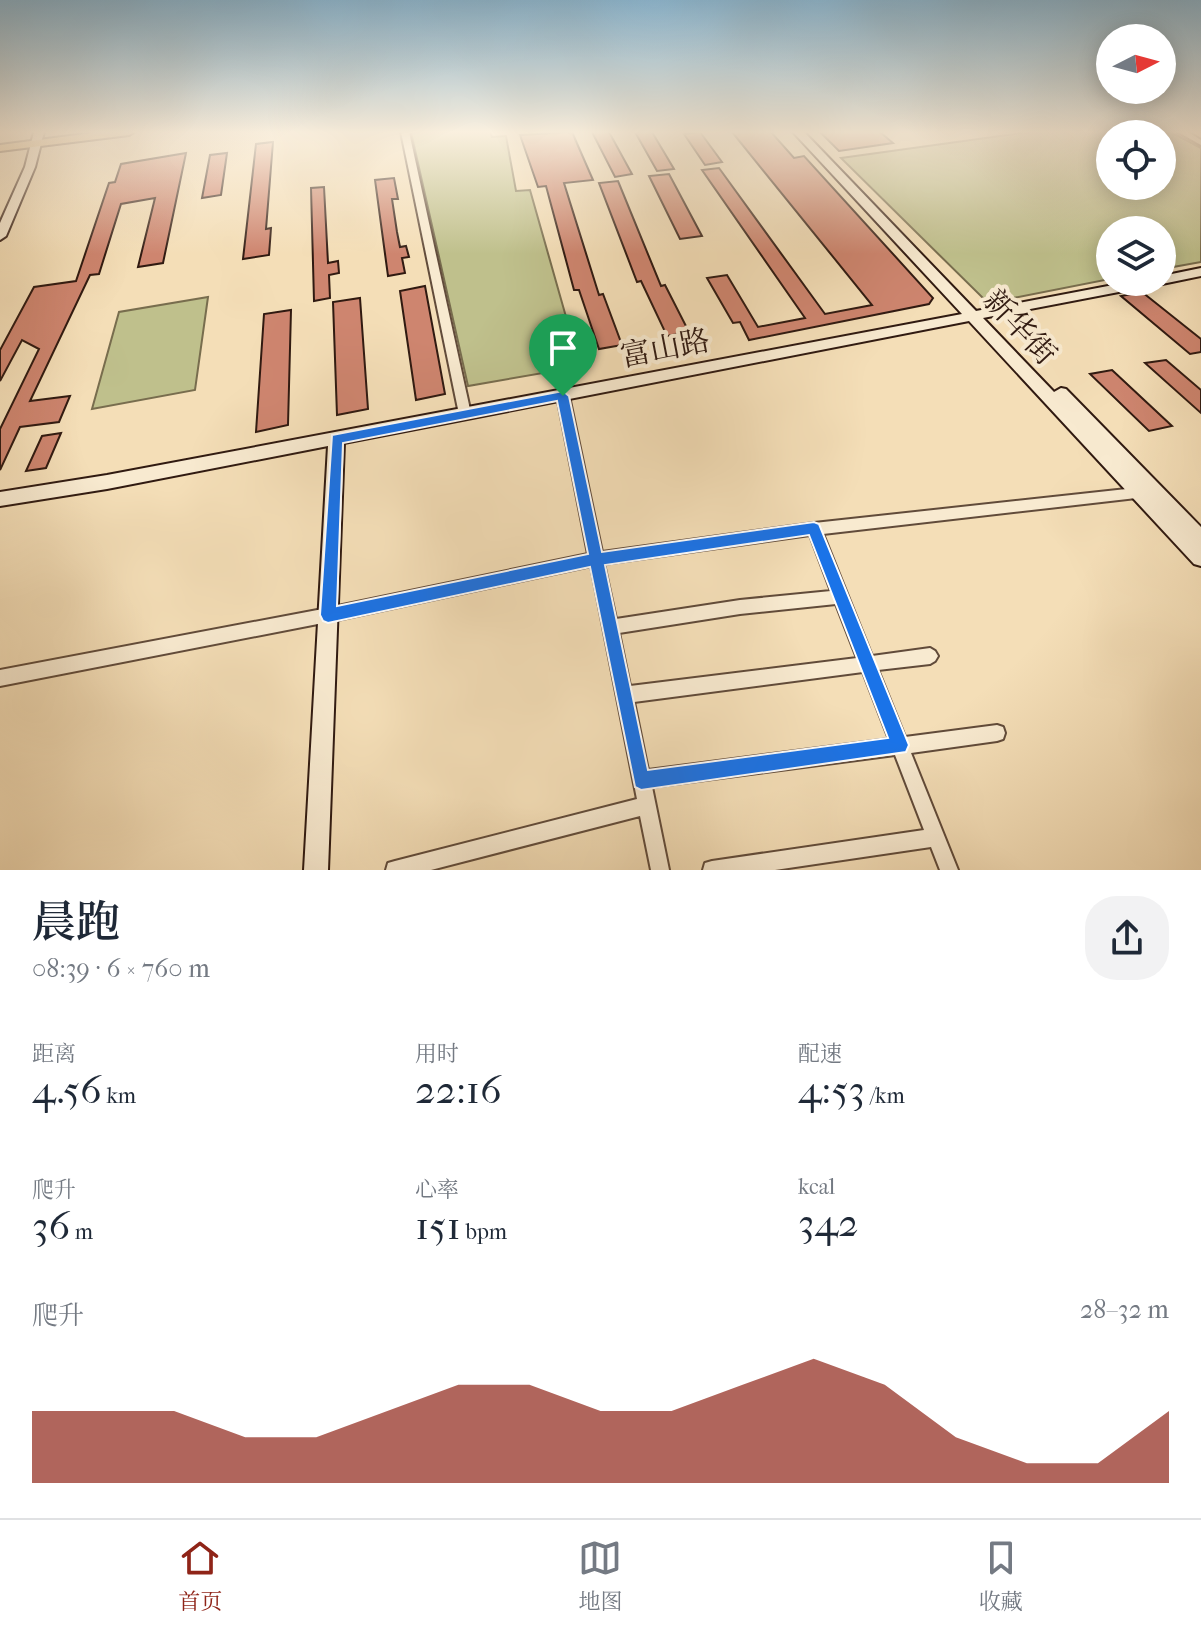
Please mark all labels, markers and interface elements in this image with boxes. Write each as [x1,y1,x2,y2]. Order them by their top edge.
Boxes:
north arrow [1096,24,1176,104]
map controls [1096,24,1176,296]
button: locate [1096,120,1176,200]
button: layers [1096,216,1176,296]
street label: 新华街 [976,282,1063,372]
pin [529,314,597,396]
street label: 富山路 [618,323,713,374]
icon: arrive [541,326,585,370]
button: share [1085,896,1169,980]
text: 晨跑 [32,897,120,948]
text: 08:39 · 6 × 760 m [32,953,210,984]
text: 距离 [32,1041,76,1067]
text: 用时 [415,1041,459,1067]
text: 配速 [798,1041,842,1067]
text: 4.56 [32,1067,102,1113]
text: 22:16 [415,1067,502,1113]
text: 4:53 [798,1067,865,1113]
text: km [102,1083,136,1109]
text: /km [865,1083,905,1109]
text: kcal [798,1174,835,1200]
text: 爬升 [32,1177,76,1203]
text: 心率 [415,1177,459,1203]
text: 342 [798,1200,859,1246]
text: 36 [32,1203,70,1249]
text: 151 [415,1203,461,1249]
text: m [70,1219,93,1245]
text: bpm [461,1219,507,1245]
text: 28–32 m [1080,1294,1169,1325]
text: 爬升 [32,1300,84,1331]
tab: 首页 [178,1536,222,1615]
tab: 地图 [578,1536,623,1615]
tab: 收藏 [979,1536,1023,1615]

